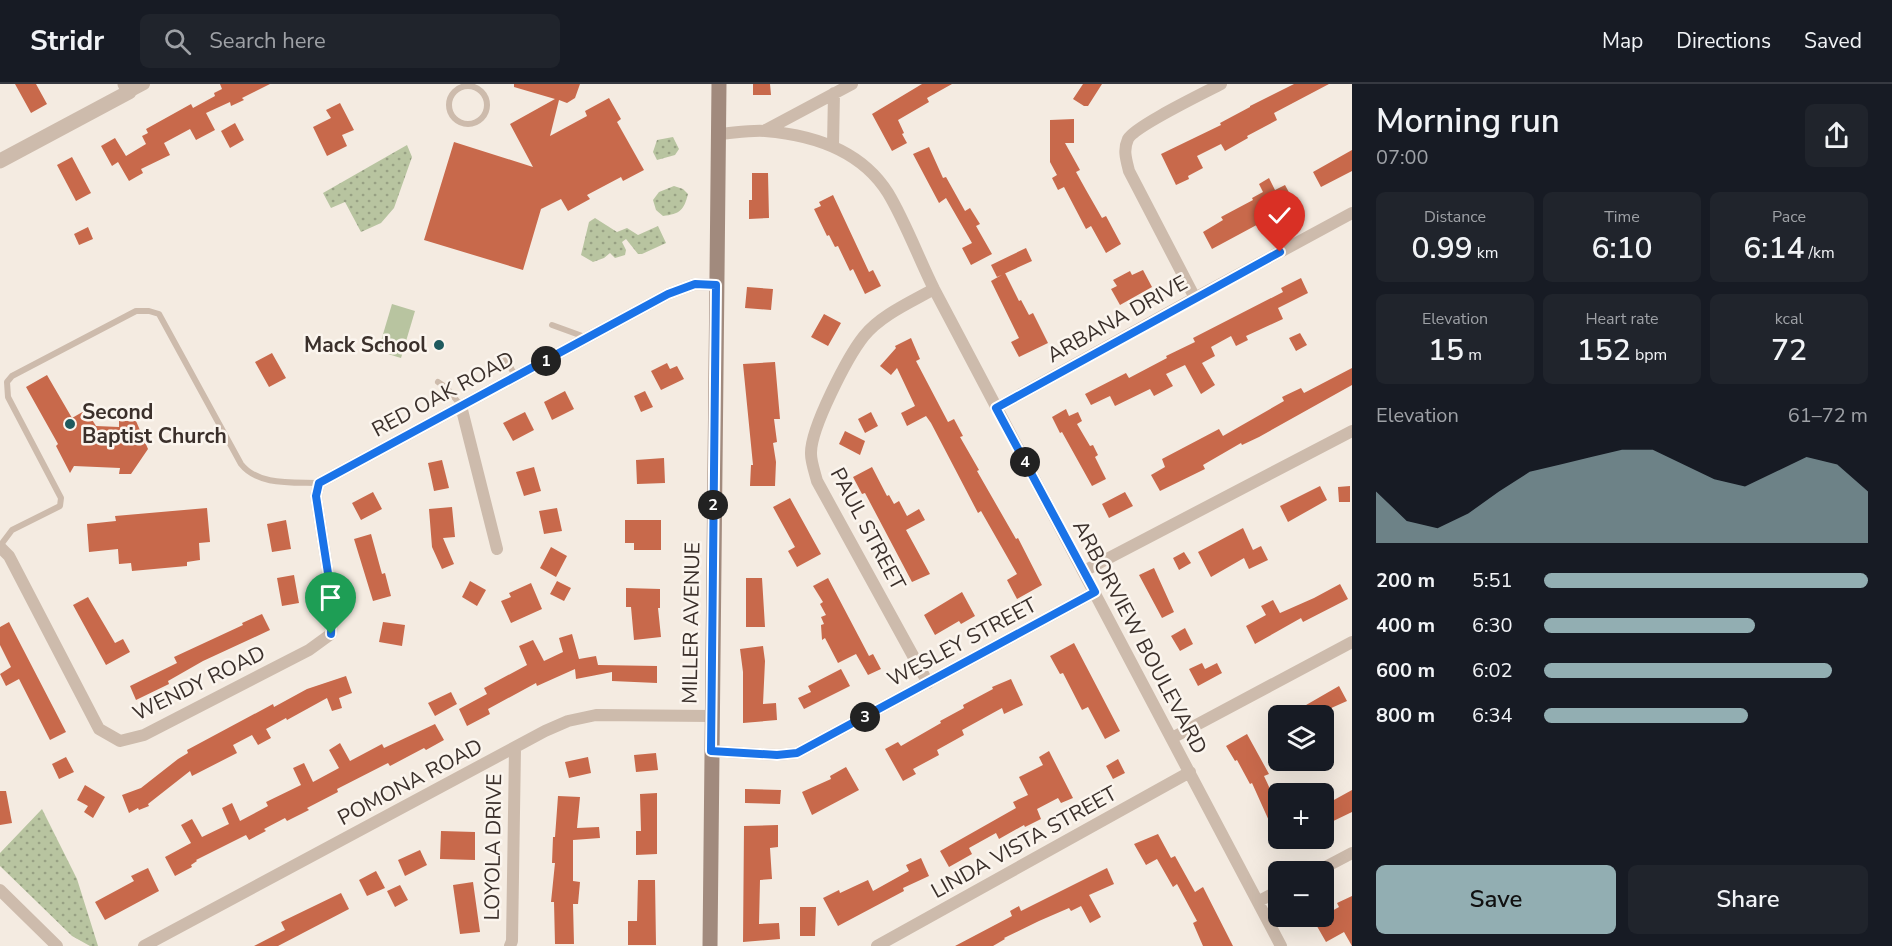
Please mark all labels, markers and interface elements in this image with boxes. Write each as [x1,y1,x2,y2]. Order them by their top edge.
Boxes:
search box [140,14,560,68]
text: Stridr [30,22,104,60]
icon: search [161,25,194,58]
text: Search here [209,26,326,56]
text: Map [1602,27,1643,55]
text: Directions [1676,27,1771,55]
text: Saved [1804,27,1862,55]
text: Morning run [1376,99,1560,144]
button: share [1805,104,1868,167]
text: 07:00 [1376,144,1429,171]
pin [1254,190,1305,252]
icon: check [1263,199,1296,232]
text: Distance [1424,206,1486,228]
text: Time [1604,206,1640,228]
text: Pace [1772,206,1806,228]
text: 0.99 [1412,228,1473,269]
text: 6:10 [1591,228,1653,269]
text: 6:14 [1743,228,1804,269]
text: km [1473,242,1498,264]
text: /km [1804,242,1835,264]
street label: ARBANA DRIVE [1042,269,1192,369]
text: Elevation [1422,308,1488,330]
text: Heart rate [1585,308,1659,330]
text: kcal [1775,308,1803,330]
text: 15 [1428,330,1464,371]
text: 152 [1577,330,1631,371]
text: 72 [1771,330,1807,371]
place label: Mack School [304,331,427,359]
marker: Mack School [432,338,446,352]
text: m [1464,344,1482,366]
text: bpm [1631,344,1667,366]
street label: RED OAK ROAD [367,345,519,443]
pin: 1 [531,346,561,376]
text: 1 [541,350,551,372]
place label: Second Baptist Church [82,398,227,450]
text: Elevation [1376,402,1459,429]
text: 61–72 m [1788,402,1868,429]
marker: Second Baptist Church [63,417,77,431]
pin: 4 [1010,447,1040,477]
text: 4 [1020,451,1030,473]
street label: PAUL STREET [824,463,912,596]
pin: 2 [698,490,728,520]
text: 2 [708,494,718,516]
street label: ARBORVIEW BOULEVARD [1066,515,1214,759]
street label: MILLER AVENUE [676,542,706,704]
text: 200 m [1376,567,1435,594]
text: 5:51 [1472,567,1513,594]
pin [305,572,356,634]
icon: arrive [314,581,347,614]
street label: WESLEY STREET [882,591,1042,693]
text: 400 m [1376,612,1435,639]
text: 6:30 [1472,612,1513,639]
street label: WENDY ROAD [128,639,270,727]
text: 600 m [1376,657,1435,684]
text: 6:02 [1472,657,1513,684]
pin: 3 [850,702,880,732]
text: 800 m [1376,702,1435,729]
text: 6:34 [1472,702,1513,729]
map controls [1268,705,1334,927]
button: layers [1268,705,1334,771]
text: 3 [860,706,870,728]
street label: POMONA ROAD [333,732,487,832]
street label: LOYOLA DRIVE [478,773,508,921]
street label: LINDA VISTA STREET [926,779,1122,905]
button: + [1268,783,1334,849]
button: − [1268,861,1334,927]
button: Save [1376,865,1616,934]
button: Share [1628,865,1868,934]

